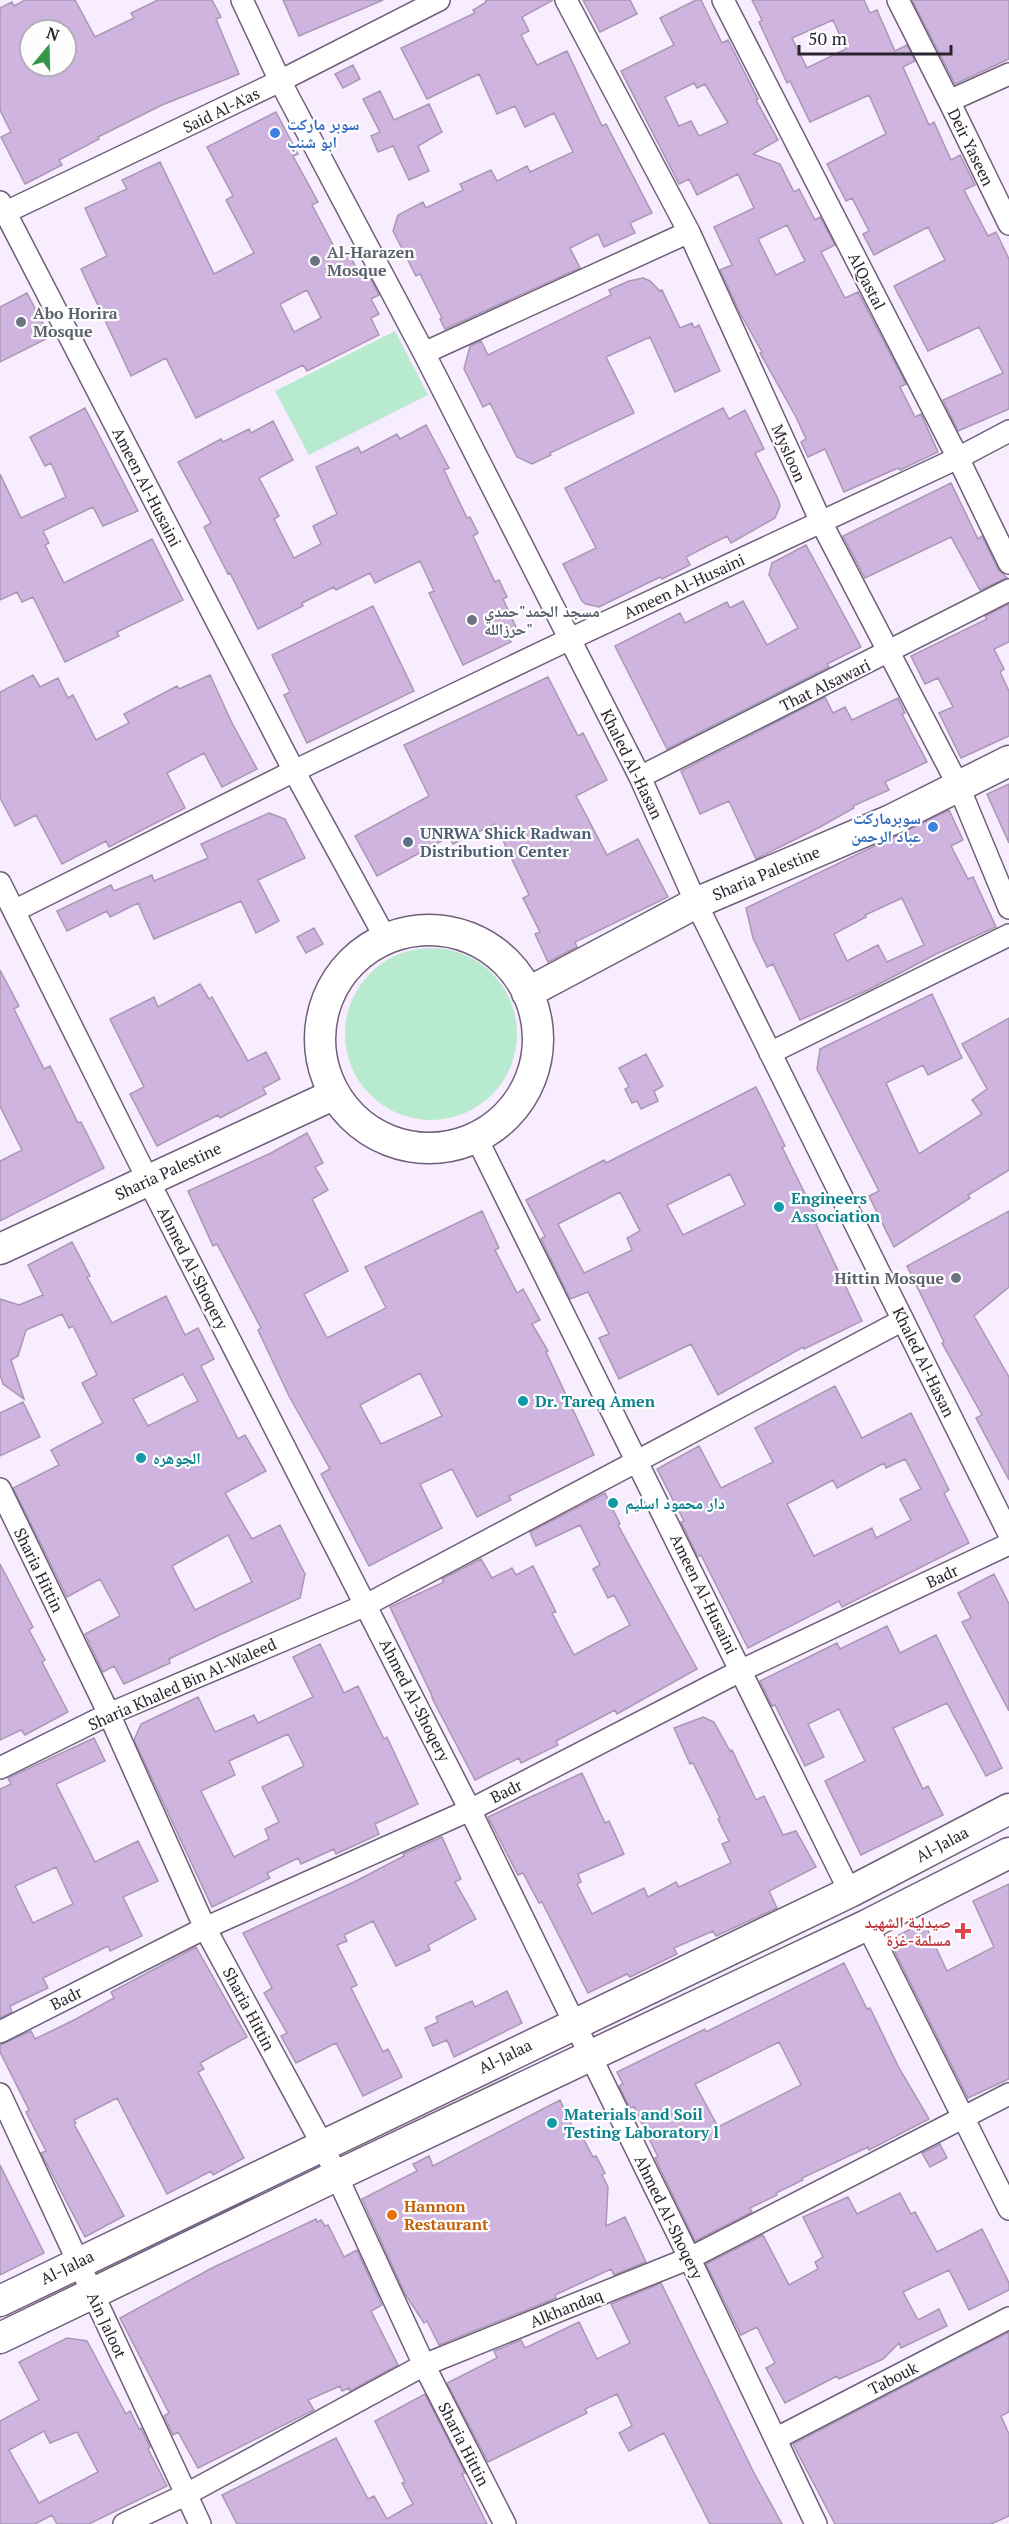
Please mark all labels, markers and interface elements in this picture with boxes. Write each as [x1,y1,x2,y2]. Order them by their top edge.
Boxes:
north arrow [18,18,78,78]
scale bar [799,18,950,56]
text: N [44,21,62,46]
text: 50 m [808,26,848,50]
street label: Said Al-A'as [179,82,263,138]
street label: Deir Yaseen [943,104,999,190]
place label: سوبر ماركت ابو شنب [287,113,359,153]
marker: سوبر ماركت ابو شنب [268,126,282,140]
place label: Al-Harazen Mosque [327,241,415,281]
street label: AlQastal [843,249,891,314]
marker: Al-Harazen Mosque [308,254,322,268]
place label: Abo Horira Mosque [33,302,118,342]
marker: Abo Horira Mosque [14,315,28,329]
street label: Mysloon [767,421,812,486]
street label: Ameen Al-Husaini [107,423,187,551]
street label: Ameen Al-Husaini [620,548,748,624]
place label: مسجد الحمد"حمدي حرزالله" [484,600,600,640]
marker: مسجد الحمد"حمدي حرزالله" [465,613,479,627]
street label: That Alsawari [776,653,874,716]
street label: Khaled Al-Hasan [596,705,668,823]
place label: سوبرماركت عباد الرحمن [851,807,921,847]
marker: سوبرماركت عباد الرحمن [926,820,940,834]
place label: UNRWA Shick Radwan Distribution Center [420,822,592,862]
marker: UNRWA Shick Radwan Distribution Center [401,835,415,849]
street label: Sharia Palestine [709,840,823,906]
street label: Sharia Palestine [111,1137,225,1205]
place label: Engineers Association [791,1187,881,1227]
marker: Engineers Association [772,1200,786,1214]
street label: Ahmed Al-Shoqery [152,1203,234,1334]
place label: Hittin Mosque [834,1267,944,1289]
marker: Hittin Mosque [949,1271,963,1285]
street label: Khaled Al-Hasan [888,1303,960,1421]
place label: Dr. Tareq Amen [535,1390,656,1412]
marker: Dr. Tareq Amen [516,1394,530,1408]
place label: الجوهره [153,1447,201,1469]
marker: الجوهره [134,1451,148,1465]
place label: دار محمود اسليم [625,1492,725,1515]
marker: دار محمود اسليم [606,1496,620,1510]
street label: Sharia Hittin [9,1524,69,1616]
street label: Ameen Al-Husaini [665,1530,743,1658]
street label: Badr [922,1559,962,1593]
street label: Sharia Khaled Bin Al-Waleed [84,1632,280,1735]
street label: Ahmed Al-Shoqery [374,1635,456,1766]
street label: Badr [486,1773,526,1808]
street label: Al-Jalaa [912,1821,972,1867]
place label: صيدلية الشهيد مسلمة-غزة [865,1911,951,1951]
marker: صيدلية الشهيد مسلمة-غزة [956,1924,970,1938]
street label: Sharia Hittin [218,1963,280,2055]
street label: Badr [46,1980,86,2015]
street label: Al-Jalaa [475,2034,535,2078]
place label: Materials and Soil Testing Laboratory l [564,2103,719,2143]
marker: Materials and Soil Testing Laboratory l [545,2116,559,2130]
street label: Ahmed Al-Shoqery [629,2151,709,2283]
place label: Hannon Restaurant [404,2195,489,2235]
marker: Hannon Restaurant [385,2208,399,2222]
street label: Al-Jalaa [37,2245,97,2289]
street label: Alkhandaq [526,2283,606,2333]
street label: Ain Jaloot [82,2288,132,2362]
street label: Tabouk [865,2356,922,2400]
street label: Sharia Hittin [433,2398,495,2490]

